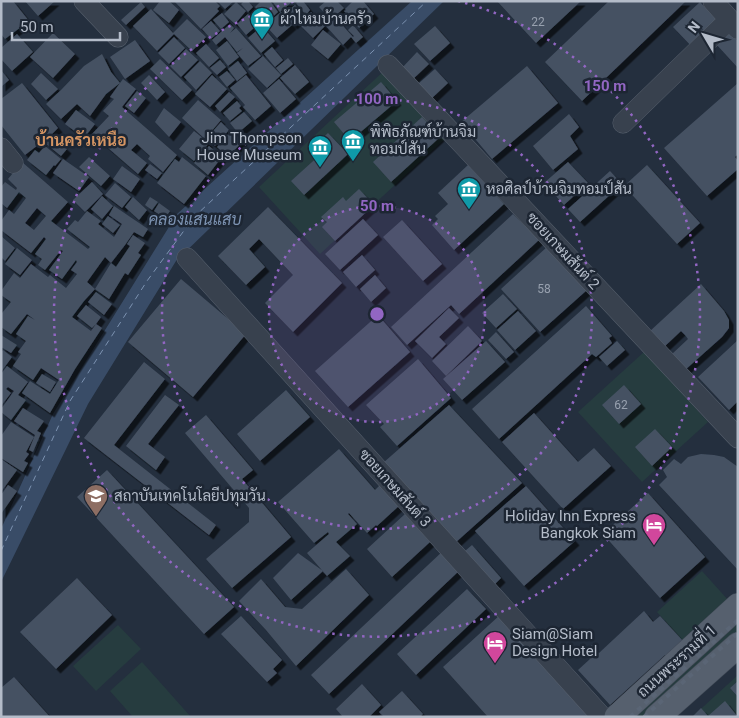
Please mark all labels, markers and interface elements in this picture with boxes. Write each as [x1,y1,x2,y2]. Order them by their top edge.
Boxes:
museum icon: ผ้าไหมบ้านครัว [249,6,275,40]
place label: ผ้าไหมบ้านครัว [280,9,372,28]
scale bar [12,10,120,42]
north arrow [679,10,729,60]
house number: 22 [531,15,545,29]
text: 50 m [20,18,54,36]
text: N [684,18,703,36]
text: 150 m [584,77,626,95]
text: 100 m [356,90,398,108]
place label: พิพิธภัณฑ์บ้านจิม ทอมป์สัน [370,122,476,158]
museum icon: พิพิธภัณฑ์บ้านจิม ทอมป์สัน [340,128,366,162]
district label: บ้านครัวเหนือ [35,129,127,150]
place label: Jim Thompson House Museum [197,129,302,164]
museum icon: Jim Thompson House Museum [307,134,333,168]
museum icon: หอศิลป์บ้านจิมทอมป์สัน [456,176,482,210]
place label: หอศิลป์บ้านจิมทอมป์สัน [486,179,632,198]
text: 50 m [360,197,394,215]
street label: ซอยเกษมสันต์ 2 [523,208,604,293]
water label: คลองแสนแสบ [148,210,242,229]
house number: 58 [537,282,551,296]
centre of rings [368,305,386,323]
house number: 62 [614,398,628,412]
street label: ซอยเกษมสันต์ 3 [355,445,435,531]
school or university icon: สถาบันเทคโนโลยีปทุมวัน [83,483,109,517]
place label: สถาบันเทคโนโลยีปทุมวัน [114,486,266,507]
place label: Holiday Inn Express Bangkok Siam [505,507,636,542]
hotel icon: Holiday Inn Express Bangkok Siam [641,512,667,546]
street label: ถนนพระรามที่ 1 [630,617,720,701]
place label: Siam@Siam Design Hotel [512,625,597,660]
hotel icon: Siam@Siam Design Hotel [482,630,508,664]

